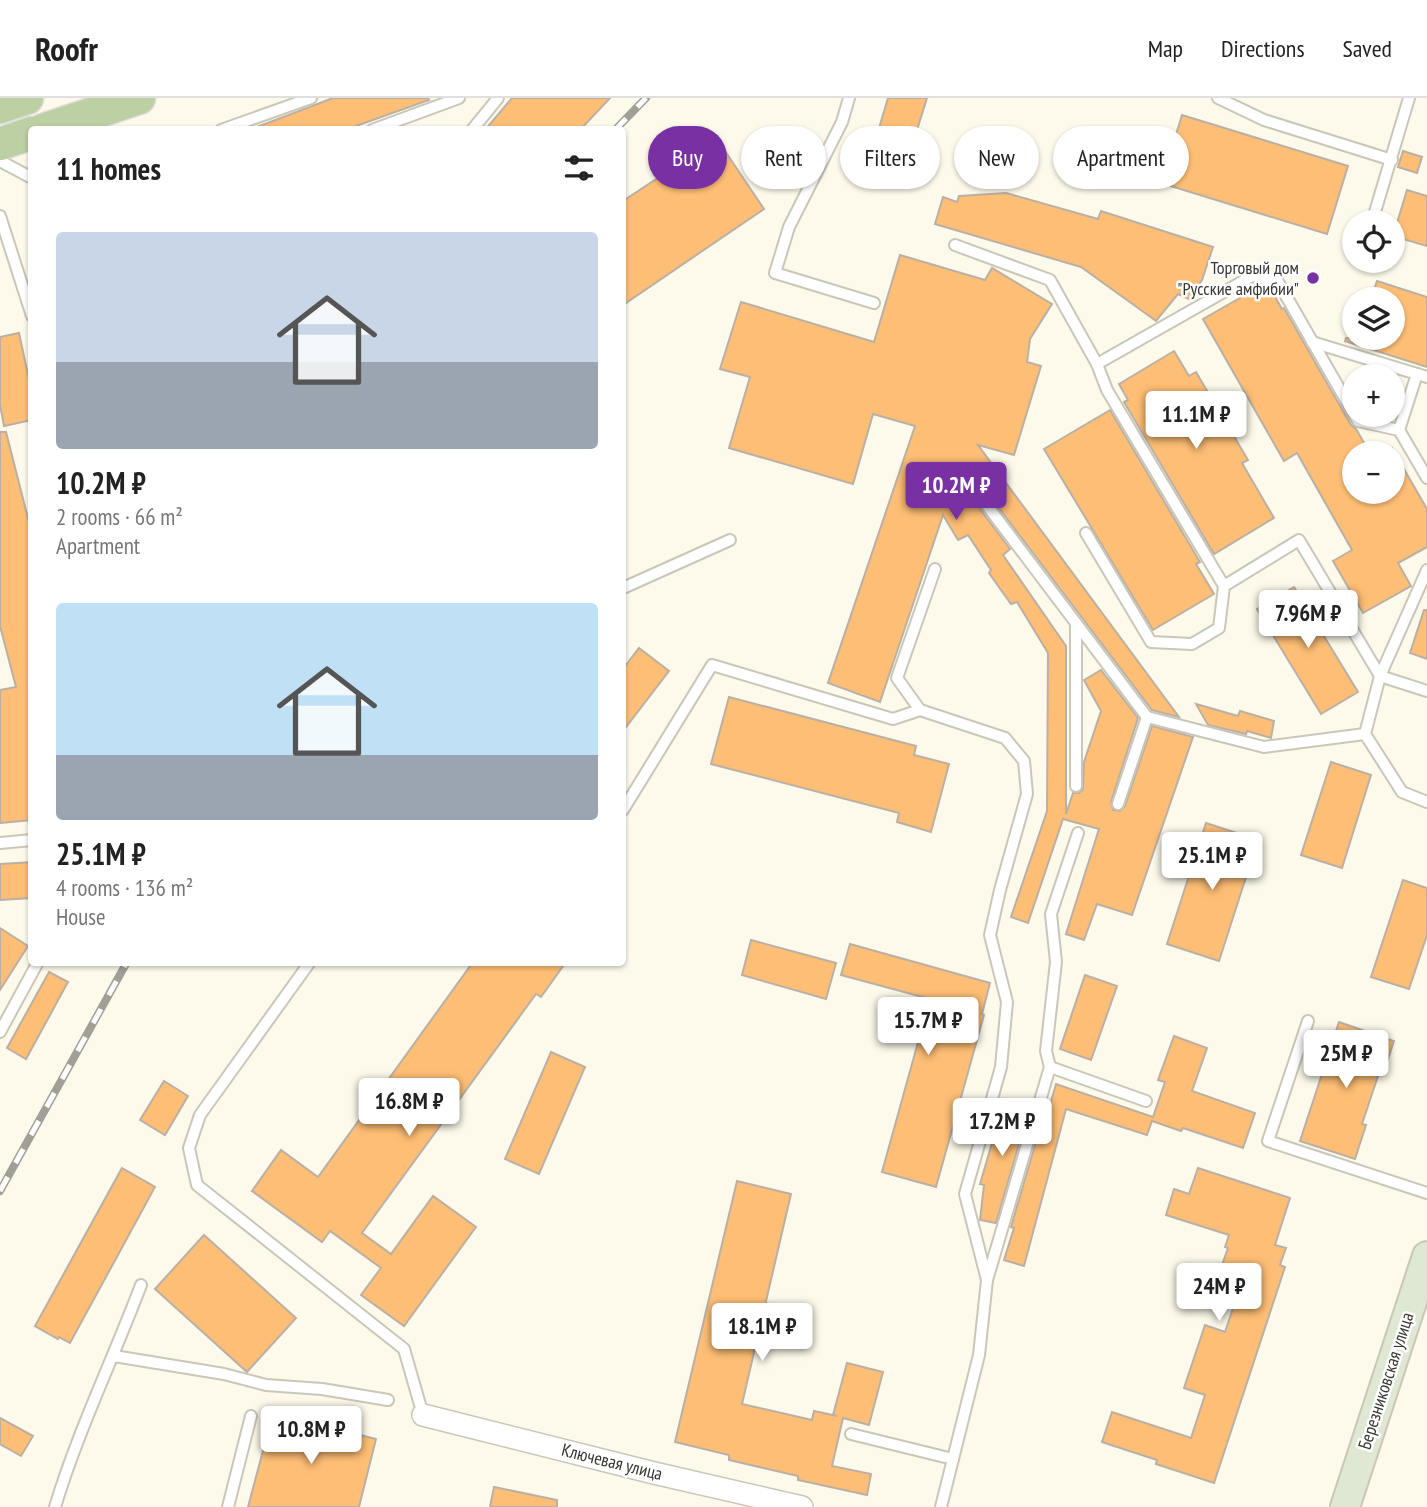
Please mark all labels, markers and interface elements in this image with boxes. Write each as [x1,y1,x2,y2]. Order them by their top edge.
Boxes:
text: Roofr [35,27,98,70]
text: Map [1148,33,1183,64]
text: Directions [1221,33,1305,64]
text: Saved [1343,33,1392,64]
chip: Buy [648,126,727,189]
chip: Rent [741,126,826,189]
chip: Filters [840,126,940,189]
chip: New [954,126,1039,189]
chip: Apartment [1053,126,1189,189]
text: 11 homes [56,149,161,188]
icon: filters [560,149,598,187]
map controls [1342,210,1405,504]
button: locate [1342,210,1405,273]
place label: Торговый дом "Русские амфибии" [1177,256,1299,300]
marker: Торговый дом "Русские амфибии" [1305,270,1321,286]
icon: home [264,277,390,403]
button: layers [1342,287,1405,350]
button: + [1342,364,1405,427]
pin: 11.1M ₽ [1131,392,1261,451]
text: 11.1M ₽ [1162,399,1230,428]
button: − [1342,441,1405,504]
pin: 10.2M ₽ [891,462,1021,522]
text: 10.2M ₽ [56,463,146,502]
text: 10.2M ₽ [922,470,990,499]
text: 2 rooms · 66 m² [56,502,183,531]
text: Apartment [56,531,140,560]
pin: 7.96M ₽ [1243,590,1373,650]
text: 7.96M ₽ [1275,598,1341,627]
icon: home [264,648,390,774]
pin: 25.1M ₽ [1147,832,1277,892]
text: 25.1M ₽ [56,834,146,873]
text: 25.1M ₽ [1178,840,1246,869]
text: 4 rooms · 136 m² [56,873,193,902]
text: House [56,902,106,931]
pin: 15.7M ₽ [863,998,993,1057]
text: 15.7M ₽ [894,1005,962,1034]
pin: 25M ₽ [1297,1030,1395,1090]
text: 25M ₽ [1320,1038,1372,1067]
pin: 16.8M ₽ [344,1079,474,1138]
text: 16.8M ₽ [375,1086,443,1115]
pin: 17.2M ₽ [937,1098,1067,1158]
text: 17.2M ₽ [969,1106,1035,1135]
pin: 24M ₽ [1170,1264,1268,1323]
text: 24M ₽ [1193,1271,1245,1300]
pin: 18.1M ₽ [697,1304,827,1363]
street label: Березниковская улица [1353,1309,1419,1452]
text: 18.1M ₽ [728,1311,796,1340]
pin: 10.8M ₽ [246,1406,376,1466]
text: 10.8M ₽ [277,1414,345,1443]
street label: Ключевая улица [559,1438,665,1485]

